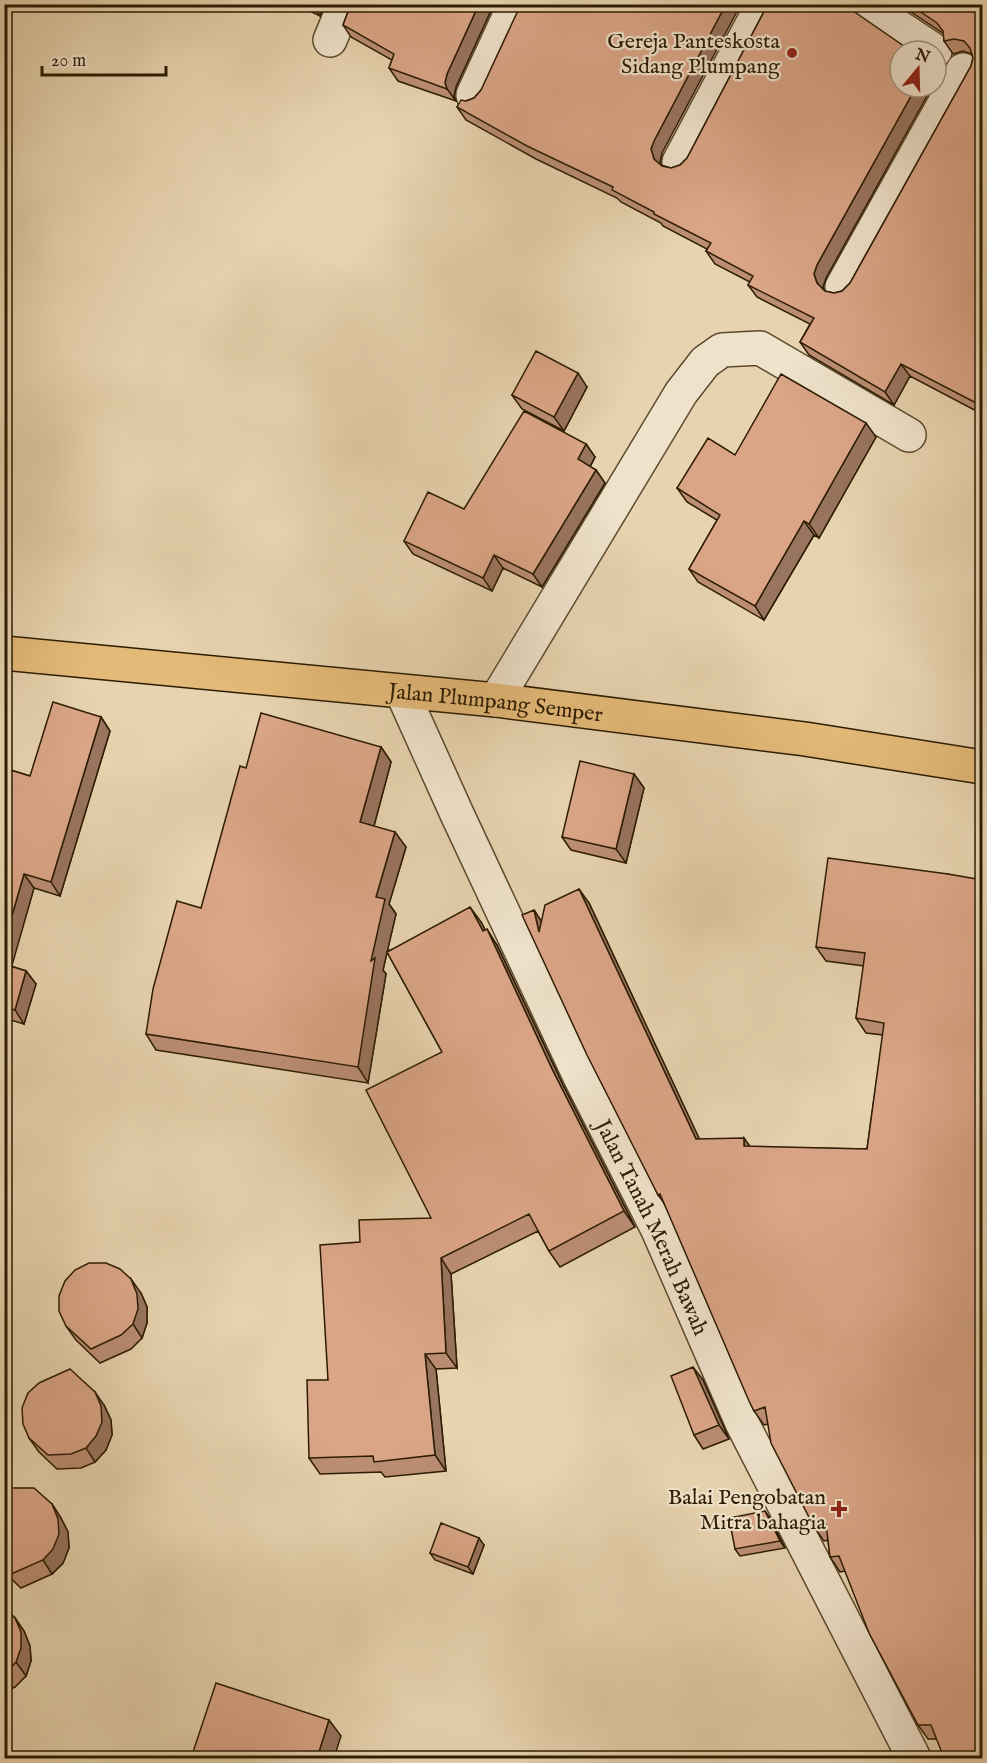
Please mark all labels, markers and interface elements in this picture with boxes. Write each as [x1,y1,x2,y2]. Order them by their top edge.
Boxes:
place label: Gereja Panteskosta Sidang Plumpang [607,28,781,81]
scale bar [42,39,166,77]
north arrow [888,39,948,99]
text: N [911,45,932,68]
marker: Gereja Panteskosta Sidang Plumpang [785,46,799,60]
text: 20 m [51,50,86,73]
street label: Jalan Plumpang Semper [384,677,604,729]
street label: Jalan Tanah Merah Bawah [587,1112,714,1340]
place label: Balai Pengobatan Mitra bahagia [668,1484,826,1537]
marker: Balai Pengobatan Mitra bahagia [830,1500,848,1518]

